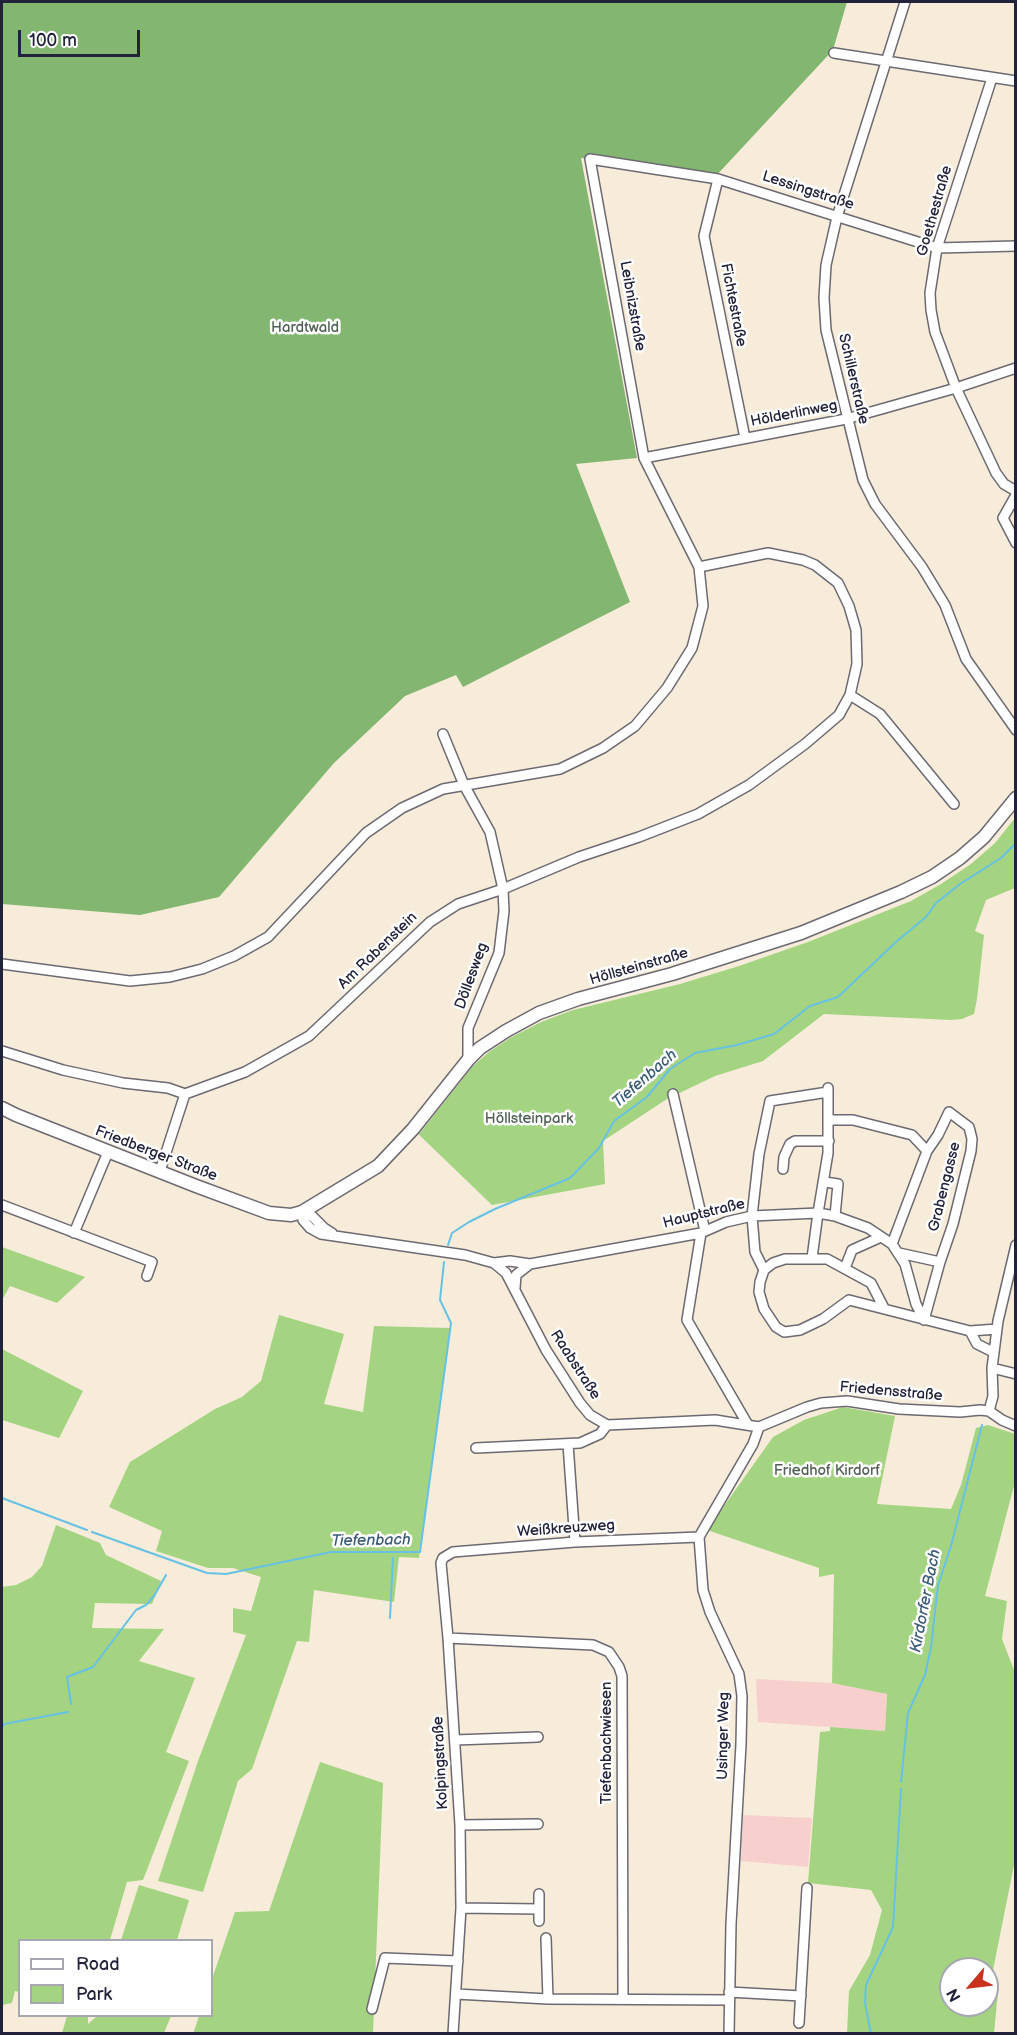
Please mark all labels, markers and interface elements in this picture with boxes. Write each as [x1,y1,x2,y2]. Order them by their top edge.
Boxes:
scale bar [21,18,142,56]
text: 100 m [29,30,77,51]
street label: Goethestraße [913,164,957,258]
street label: Lessingstraße [760,168,856,214]
street label: Leibnizstraße [615,260,649,352]
street label: Fichtestraße [716,262,750,348]
park label: Hardtwald [271,319,339,337]
street label: Schillerstraße [834,332,872,426]
street label: Hölderlinweg [749,397,839,431]
street label: Am Rabenstein [335,909,421,993]
street label: Döllesweg [452,940,492,1012]
street label: Höllsteinstraße [588,944,690,990]
water label: Tiefenbach [609,1046,681,1112]
park label: Höllsteinpark [485,1110,573,1128]
street label: Friedberger Straße [92,1122,220,1186]
street label: Grabengasse [925,1140,965,1234]
street label: Hauptstraße [661,1195,747,1233]
street label: Raabstraße [546,1327,604,1403]
street label: Friedensstraße [839,1379,943,1405]
park label: Friedhof Kirdorf [774,1462,880,1480]
street label: Weißkreuzweg [516,1517,616,1541]
water label: Tiefenbach [331,1531,411,1551]
water label: Kirdorfer Bach [907,1548,945,1654]
street label: Tiefenbachwiesen [598,1682,616,1804]
street label: Usinger Weg [714,1692,734,1780]
street label: Kolpingstraße [430,1716,452,1810]
legend [18,1939,213,2017]
text: Road [76,1954,120,1975]
north arrow [939,1957,999,2017]
text: Park [76,1984,112,2005]
text: N [943,1985,966,2005]

